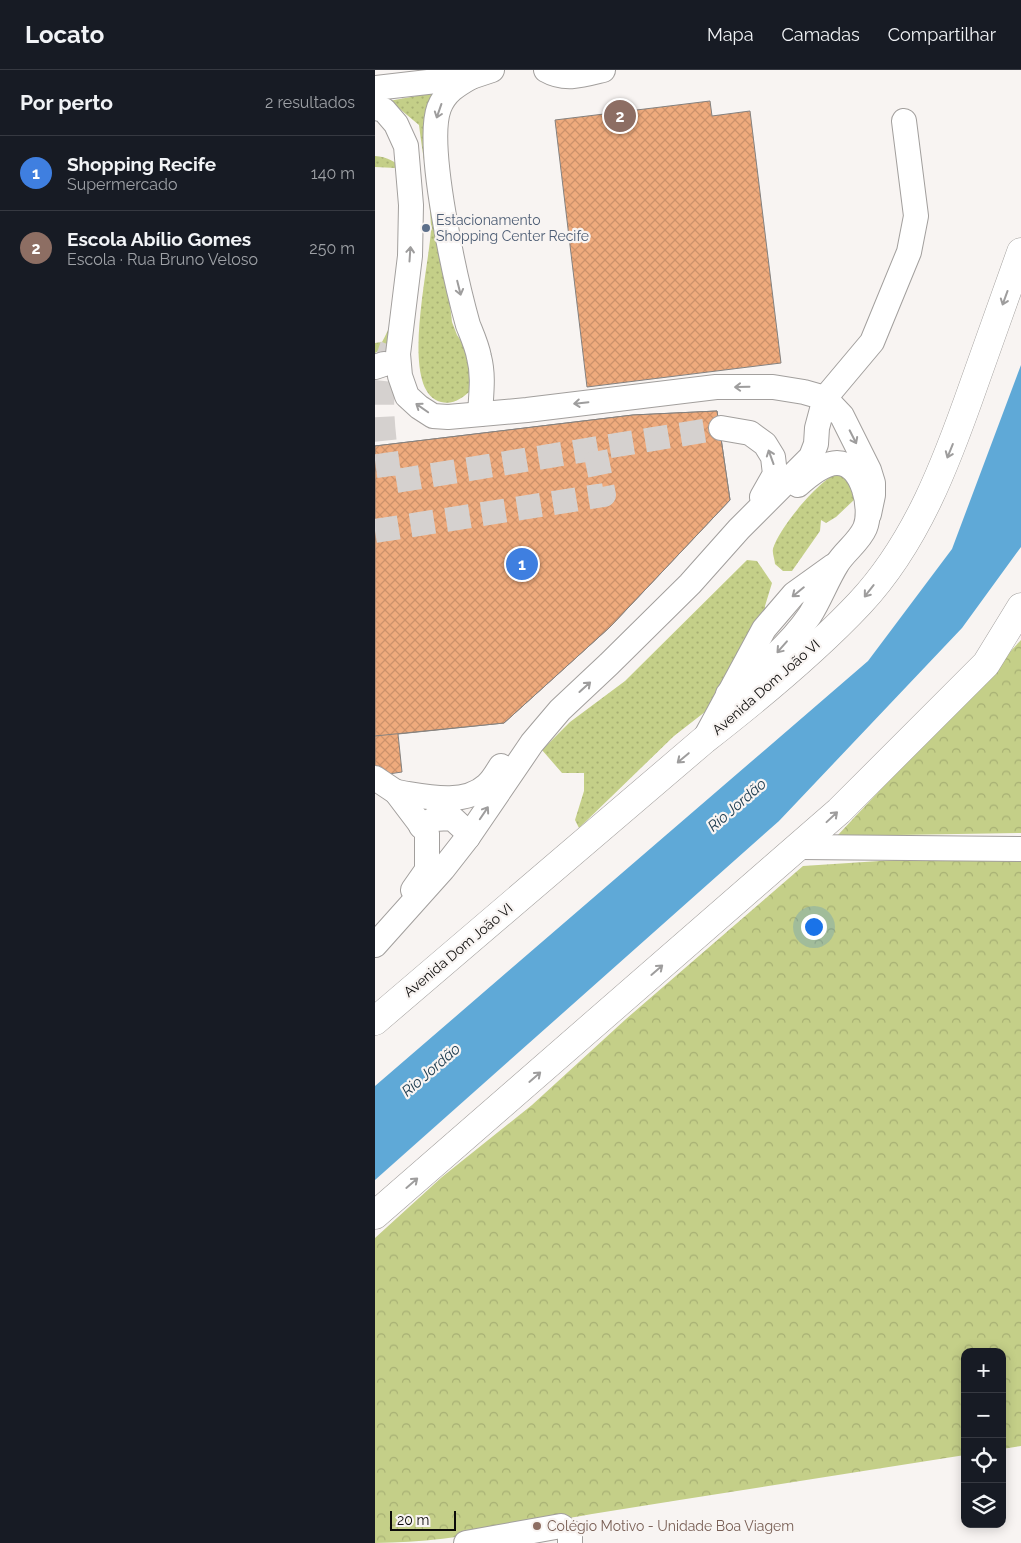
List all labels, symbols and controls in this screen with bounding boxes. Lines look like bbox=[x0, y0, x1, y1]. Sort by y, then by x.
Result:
text: Locato bbox=[25, 20, 104, 49]
text: Mapa bbox=[707, 24, 753, 45]
text: Camadas bbox=[781, 24, 860, 45]
text: Compartilhar bbox=[888, 24, 996, 45]
text: Por perto bbox=[20, 90, 113, 115]
text: 2 resultados bbox=[265, 93, 355, 112]
pin: 2 bbox=[604, 97, 636, 135]
one-way arrow bbox=[433, 103, 443, 119]
text: Shopping Recife bbox=[67, 153, 216, 175]
text: 1 bbox=[32, 164, 40, 183]
text: 140 m bbox=[311, 164, 355, 183]
text: Supermercado bbox=[67, 175, 178, 194]
place label: Estacionamento Shopping Center Recife bbox=[436, 212, 589, 244]
marker: Estacionamento Shopping Center Recife bbox=[420, 222, 432, 234]
text: Escola Abílio Gomes bbox=[67, 228, 251, 250]
text: 2 bbox=[31, 239, 41, 258]
text: 250 m bbox=[309, 239, 355, 258]
one-way arrow bbox=[405, 247, 415, 263]
text: Escola · Rua Bruno Veloso bbox=[67, 250, 258, 269]
one-way arrow bbox=[455, 280, 464, 296]
one-way arrow bbox=[1000, 290, 1009, 305]
one-way arrow bbox=[735, 382, 751, 392]
one-way arrow bbox=[573, 398, 589, 408]
one-way arrow bbox=[415, 403, 429, 413]
one-way arrow bbox=[849, 429, 858, 444]
one-way arrow bbox=[945, 443, 954, 458]
one-way arrow bbox=[766, 450, 775, 465]
pin: 1 bbox=[506, 545, 538, 583]
one-way arrow bbox=[864, 584, 875, 597]
one-way arrow bbox=[792, 587, 805, 598]
street label: Avenida Dom João VI bbox=[709, 636, 823, 738]
one-way arrow bbox=[777, 640, 788, 653]
one-way arrow bbox=[579, 681, 592, 692]
one-way arrow bbox=[677, 752, 690, 763]
water label: Rio Jordão bbox=[704, 775, 770, 835]
one-way arrow bbox=[479, 806, 489, 820]
one-way arrow bbox=[826, 811, 839, 823]
street label: Avenida Dom João VI bbox=[400, 900, 516, 1000]
your location bbox=[801, 914, 827, 940]
one-way arrow bbox=[651, 965, 664, 976]
water label: Rio Jordão bbox=[398, 1040, 464, 1100]
one-way arrow bbox=[528, 1071, 541, 1083]
one-way arrow bbox=[405, 1178, 418, 1189]
map controls bbox=[961, 1348, 1006, 1528]
button: + bbox=[961, 1348, 1006, 1393]
button: − bbox=[961, 1393, 1006, 1438]
button: locate bbox=[961, 1438, 1006, 1483]
button: layers bbox=[961, 1483, 1006, 1528]
scale bar bbox=[390, 1508, 456, 1531]
text: 20 m bbox=[397, 1512, 429, 1528]
place label: Colégio Motivo - Unidade Boa Viagem bbox=[547, 1518, 794, 1534]
marker: Colégio Motivo - Unidade Boa Viagem bbox=[531, 1520, 543, 1532]

